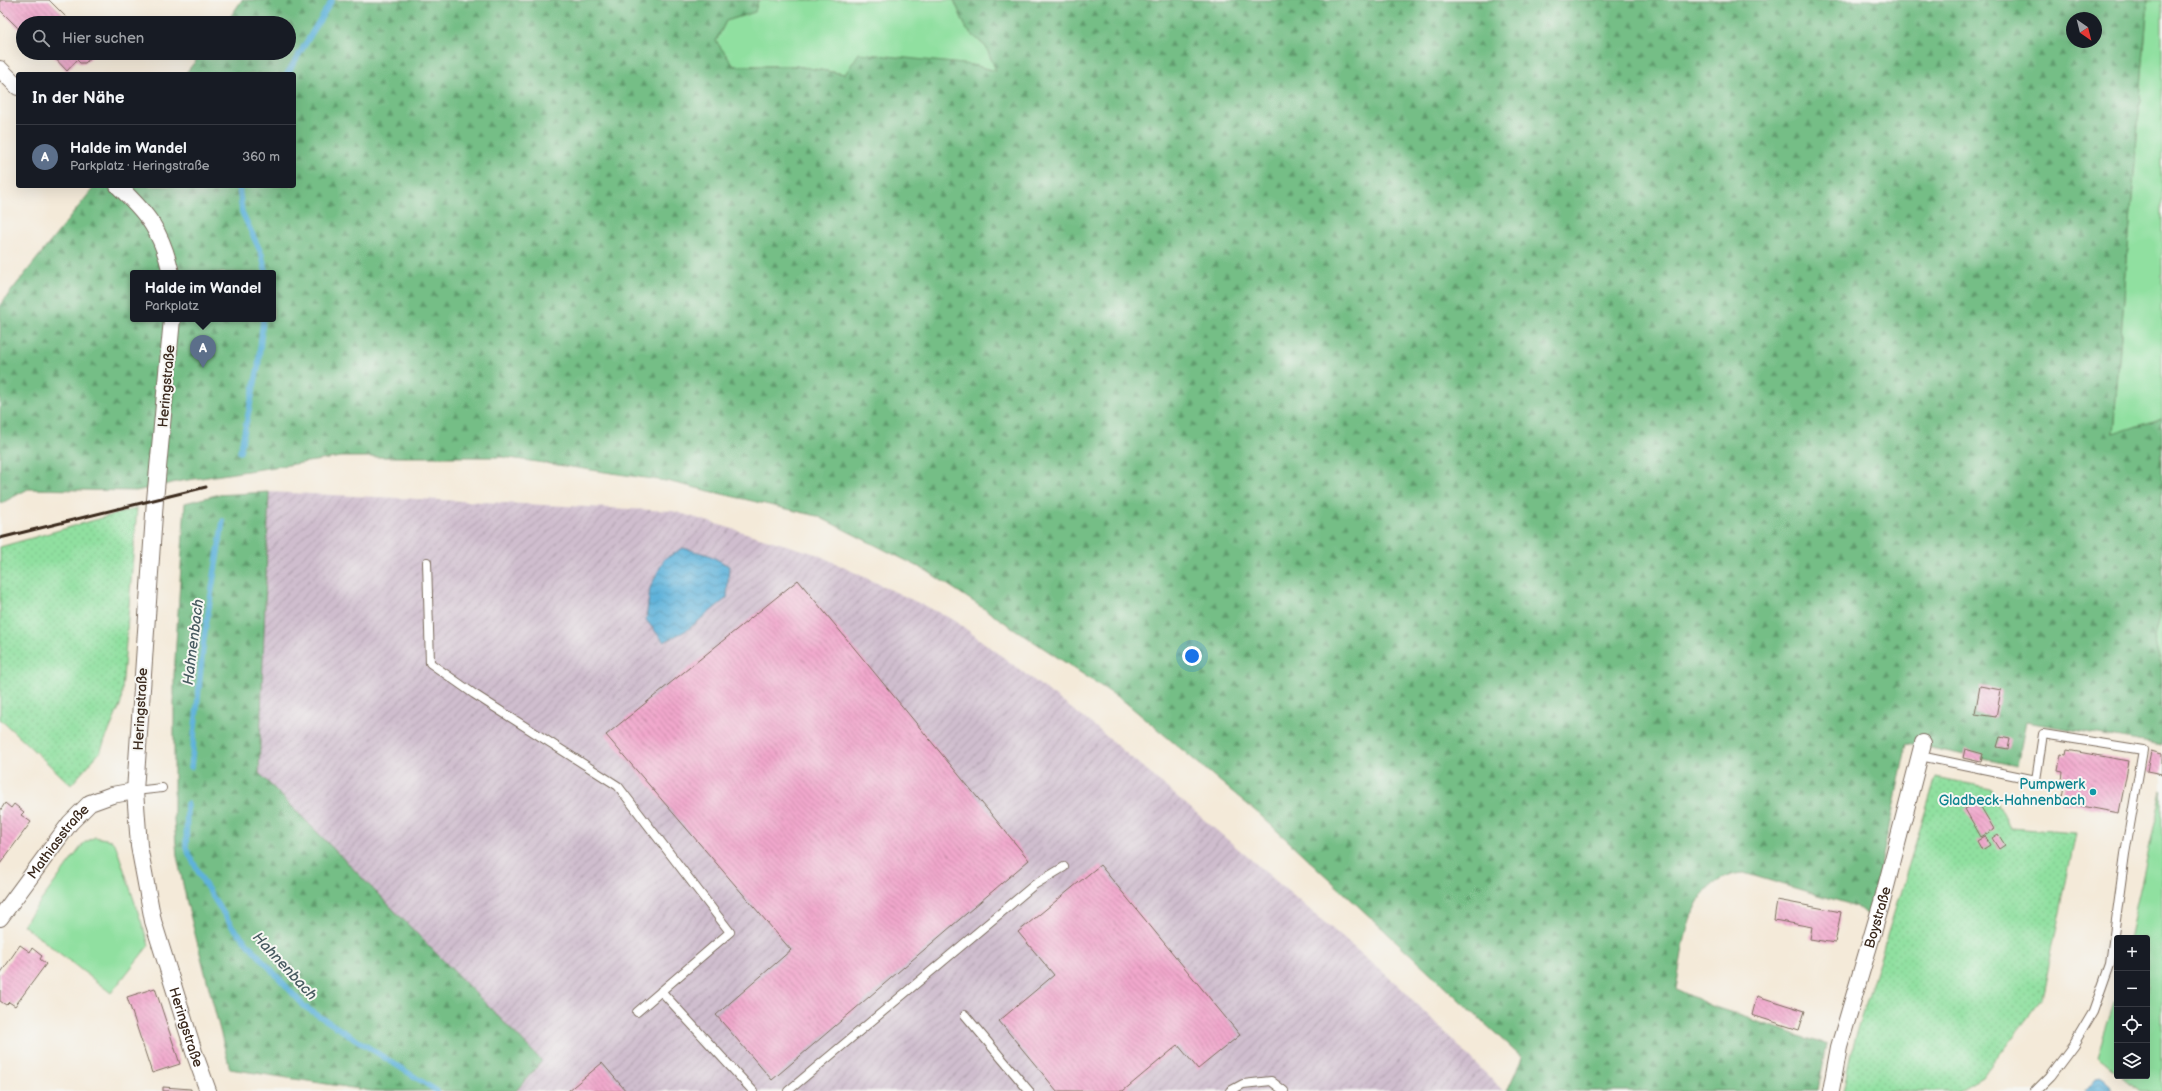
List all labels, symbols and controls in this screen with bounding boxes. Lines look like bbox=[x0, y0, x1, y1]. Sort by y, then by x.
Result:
north arrow bbox=[2066, 12, 2102, 48]
search box bbox=[16, 16, 296, 60]
icon: search bbox=[30, 27, 52, 49]
text: Hier suchen bbox=[62, 29, 144, 48]
text: In der Nähe bbox=[32, 88, 125, 108]
text: Halde im Wandel bbox=[70, 139, 187, 158]
text: A bbox=[41, 149, 49, 165]
text: 360 m bbox=[242, 149, 280, 165]
text: Parkplatz · Heringstraße bbox=[70, 158, 209, 174]
popup bbox=[130, 270, 276, 322]
text: Halde im Wandel bbox=[145, 279, 261, 298]
text: Parkplatz bbox=[145, 298, 199, 314]
pin: A bbox=[190, 335, 216, 368]
street label: Heringstraße bbox=[154, 344, 179, 428]
water label: Hahnenbach bbox=[179, 598, 208, 686]
your location bbox=[1182, 646, 1202, 666]
street label: Heringstraße bbox=[130, 667, 151, 751]
place label: Pumpwerk Gladbeck-Hahnenbach bbox=[1939, 776, 2085, 809]
marker: Pumpwerk Gladbeck-Hahnenbach bbox=[2088, 787, 2098, 797]
street label: Mathiasstraße bbox=[24, 801, 93, 882]
street label: Boystraße bbox=[1861, 885, 1895, 950]
water label: Hahnenbach bbox=[248, 928, 321, 1004]
map controls bbox=[2114, 935, 2150, 1079]
button: + bbox=[2114, 935, 2150, 971]
button: − bbox=[2114, 971, 2150, 1007]
street label: Heringstraße bbox=[165, 985, 207, 1069]
button: locate bbox=[2114, 1007, 2150, 1043]
button: layers bbox=[2114, 1043, 2150, 1079]

